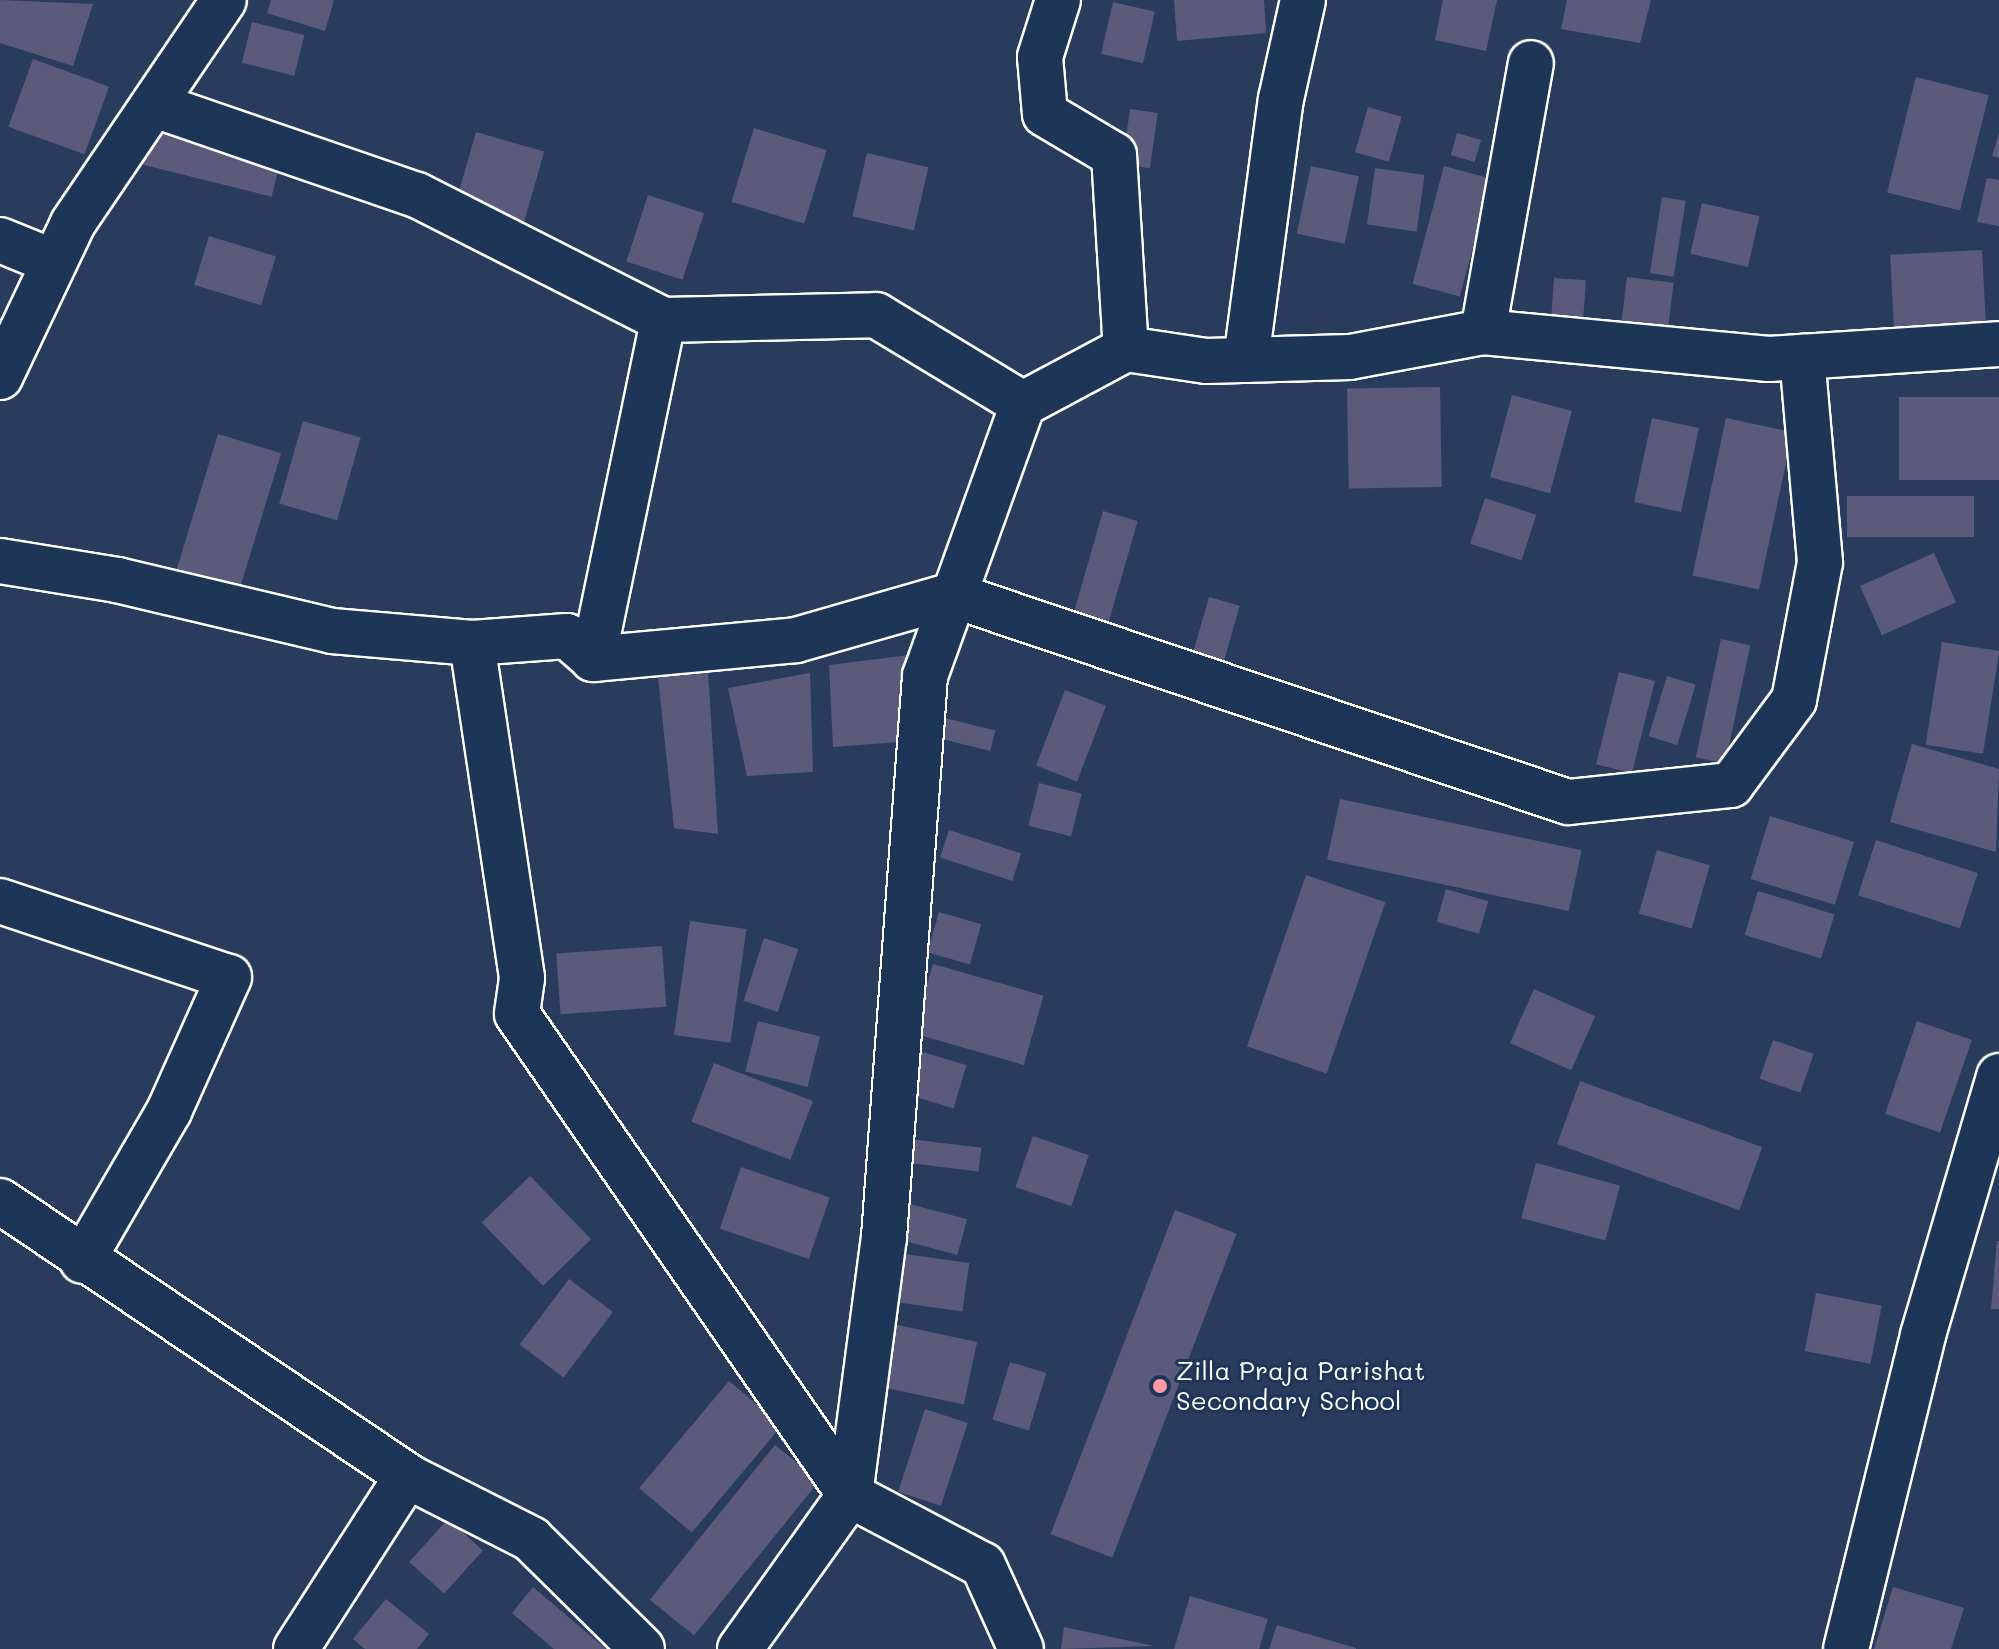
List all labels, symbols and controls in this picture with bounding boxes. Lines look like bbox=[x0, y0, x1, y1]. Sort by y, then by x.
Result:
place label: Zilla Praja Parishat Secondary School bbox=[1176, 1355, 1425, 1416]
marker: Zilla Praja Parishat Secondary School bbox=[1151, 1377, 1169, 1395]

